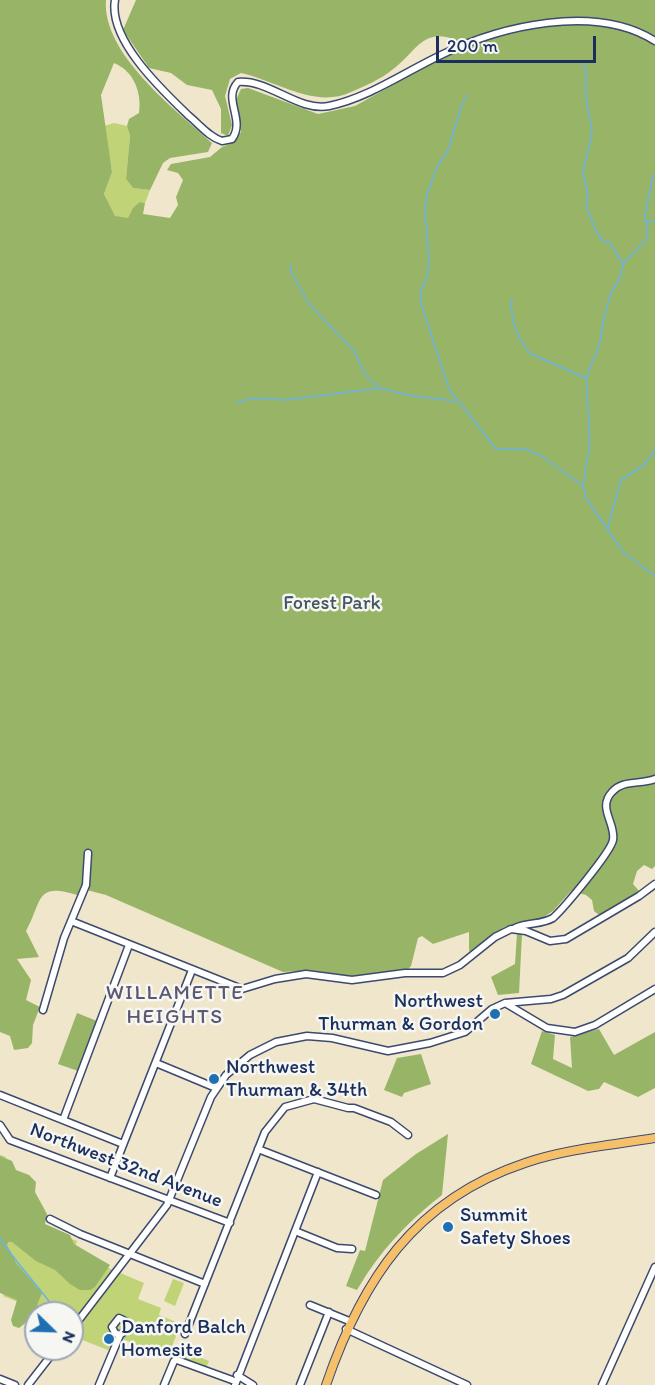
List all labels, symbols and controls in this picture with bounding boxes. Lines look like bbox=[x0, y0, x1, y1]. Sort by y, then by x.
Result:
scale bar bbox=[439, 24, 600, 62]
text: 200 m bbox=[447, 35, 498, 57]
park label: Forest Park bbox=[283, 592, 381, 616]
district label: WILLAMETTE HEIGHTS bbox=[106, 981, 244, 1031]
place label: Northwest Thurman & Gordon bbox=[318, 990, 483, 1037]
marker: Northwest Thurman & Gordon bbox=[488, 1007, 502, 1021]
place label: Northwest Thurman & 34th bbox=[226, 1056, 367, 1103]
marker: Northwest Thurman & 34th bbox=[207, 1072, 221, 1086]
street label: Northwest 32nd Avenue bbox=[26, 1118, 226, 1214]
place label: Summit Safety Shoes bbox=[460, 1204, 571, 1251]
marker: Summit Safety Shoes bbox=[441, 1220, 455, 1234]
north arrow bbox=[24, 1301, 84, 1361]
place label: Danford Balch Homesite bbox=[121, 1316, 246, 1363]
text: N bbox=[58, 1329, 80, 1346]
marker: Danford Balch Homesite bbox=[102, 1332, 116, 1346]

